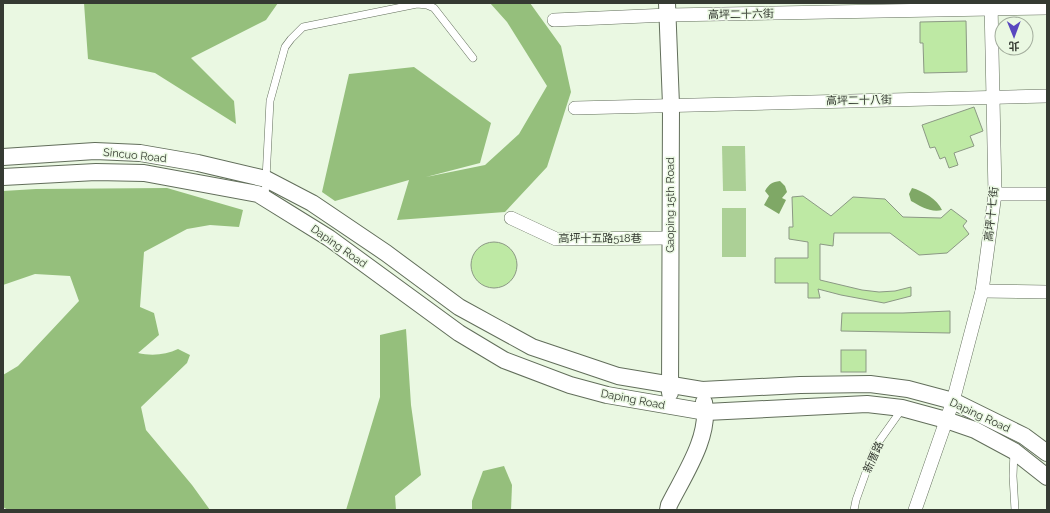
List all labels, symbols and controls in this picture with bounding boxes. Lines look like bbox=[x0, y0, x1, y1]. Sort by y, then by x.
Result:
street label: 高坪二十六街 bbox=[708, 7, 774, 22]
north arrow bbox=[994, 16, 1034, 56]
text: 北 bbox=[1009, 39, 1020, 52]
street label: 高坪二十八街 bbox=[826, 93, 892, 108]
street label: Sincuo Road bbox=[103, 146, 168, 165]
street label: Gaoping 15th Road bbox=[664, 157, 677, 253]
street label: 高坪十七街 bbox=[982, 186, 1001, 242]
street label: Daping Road bbox=[308, 222, 369, 271]
street label: 高坪十五路518巷 bbox=[558, 232, 642, 245]
street label: Daping Road bbox=[600, 387, 666, 412]
street label: Daping Road bbox=[947, 396, 1012, 435]
street label: 新厝路 bbox=[861, 439, 886, 475]

